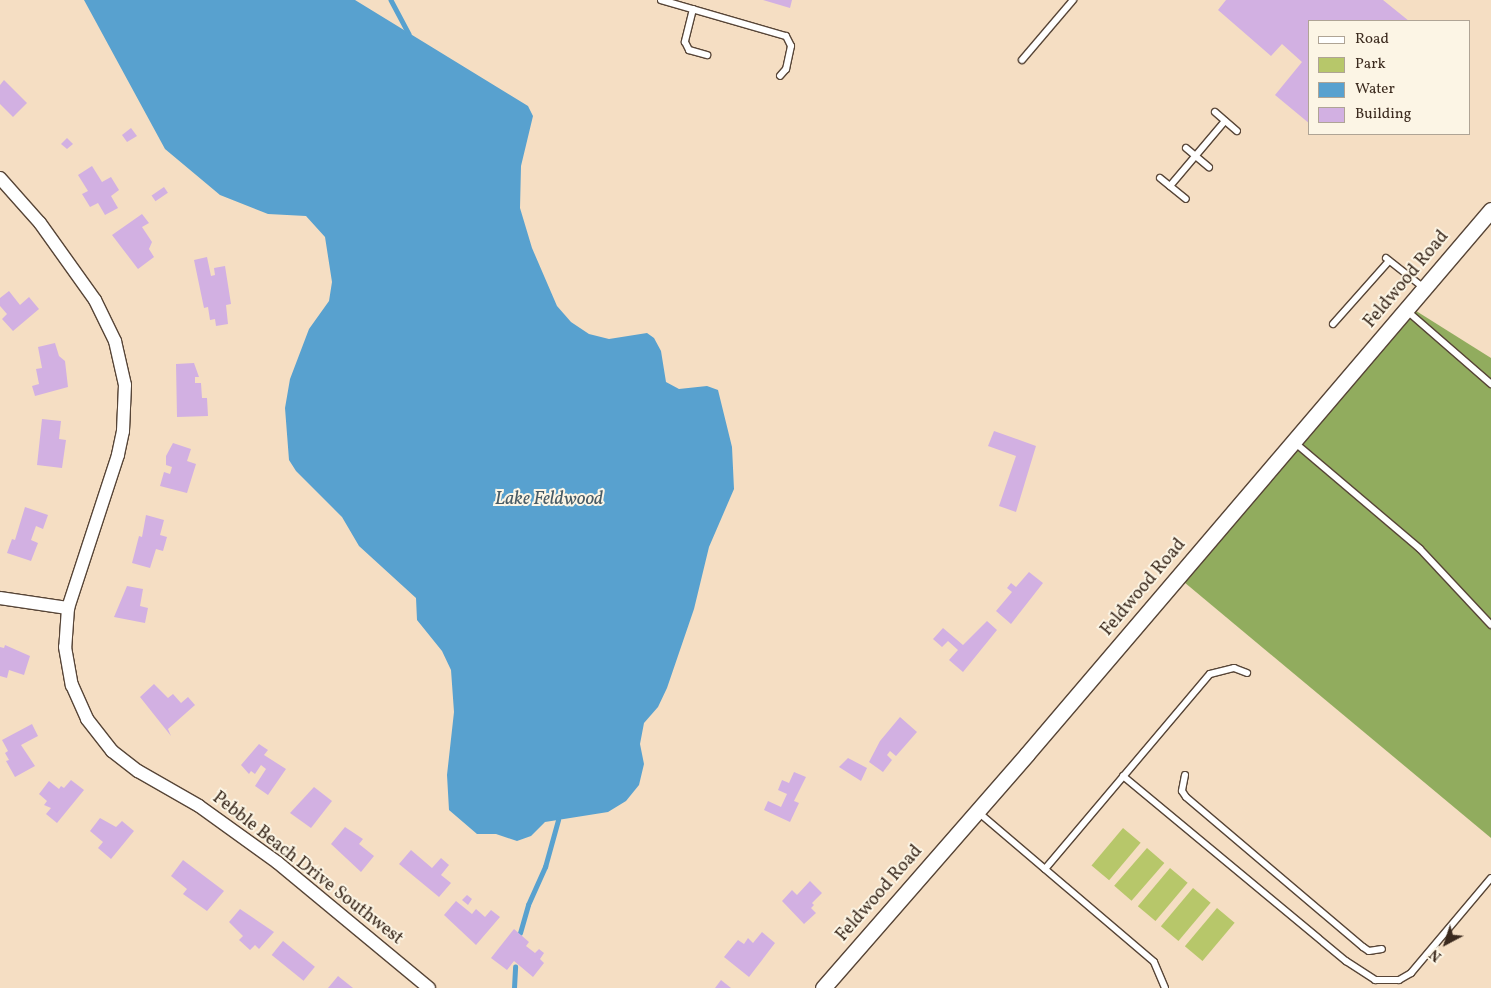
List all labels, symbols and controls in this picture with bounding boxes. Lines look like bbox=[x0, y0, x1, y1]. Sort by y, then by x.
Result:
legend bbox=[1308, 20, 1471, 135]
text: Road bbox=[1355, 29, 1389, 50]
text: Park bbox=[1355, 54, 1386, 75]
text: Water bbox=[1355, 79, 1395, 100]
text: Building bbox=[1355, 104, 1411, 125]
street label: Feldwood Road bbox=[1360, 227, 1454, 333]
water label: Lake Feldwood bbox=[495, 489, 603, 511]
street label: Feldwood Road bbox=[1097, 535, 1191, 641]
street label: Pebble Beach Drive Southwest bbox=[207, 788, 407, 950]
street label: Feldwood Road bbox=[832, 841, 928, 947]
north arrow bbox=[1421, 918, 1471, 968]
text: N bbox=[1426, 944, 1446, 965]

